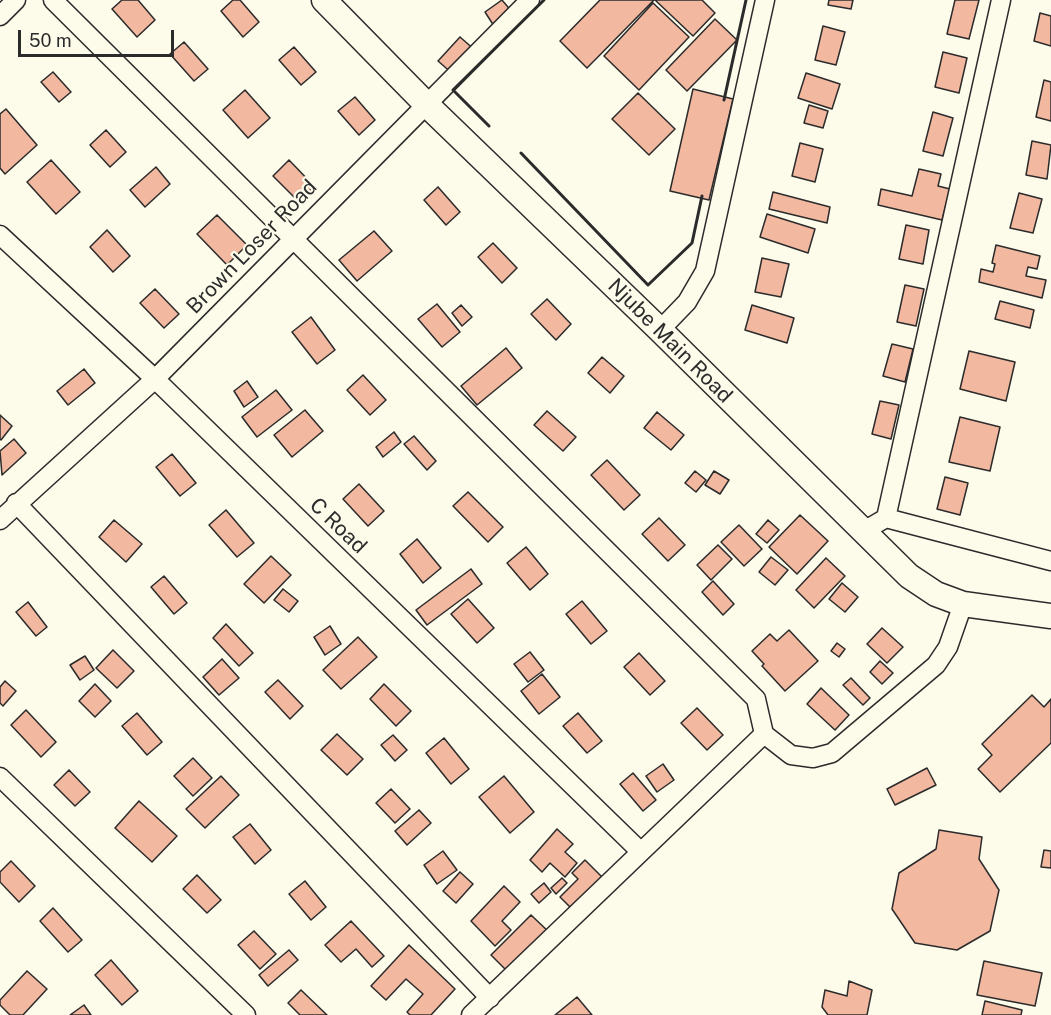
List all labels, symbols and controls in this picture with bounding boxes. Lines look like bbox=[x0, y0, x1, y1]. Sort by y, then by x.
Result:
scale bar bbox=[21, 18, 177, 56]
text: 50 m bbox=[29, 30, 72, 51]
street label: Brown Loser Road bbox=[182, 175, 322, 319]
street label: Njube Main Road bbox=[603, 274, 737, 408]
street label: C Road bbox=[304, 493, 372, 559]

